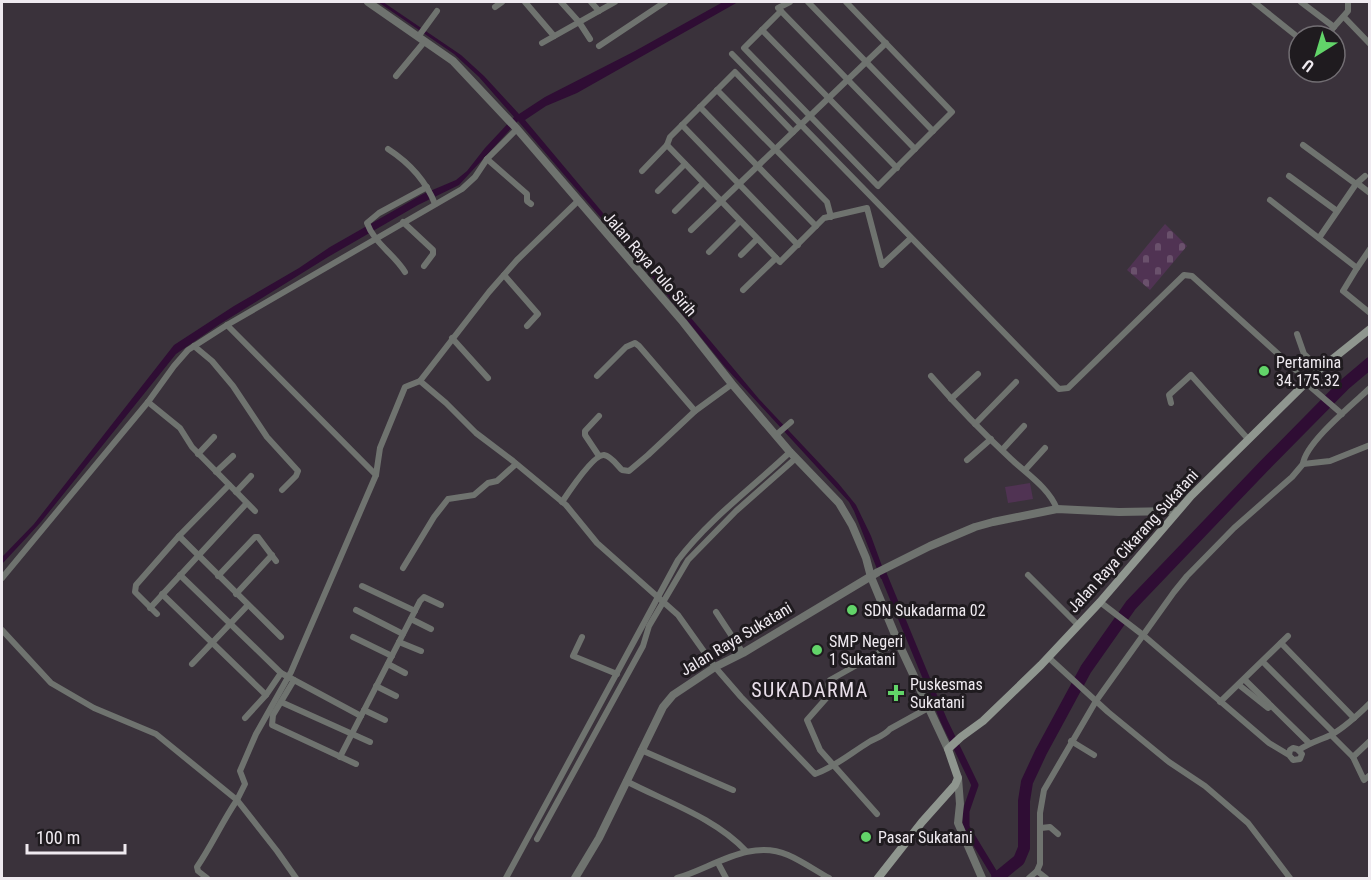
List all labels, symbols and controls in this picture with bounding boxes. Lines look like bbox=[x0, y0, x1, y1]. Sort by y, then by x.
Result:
north arrow bbox=[1287, 24, 1347, 84]
text: U bbox=[1299, 55, 1318, 76]
street label: Jalan Raya Pulo Sirih bbox=[599, 208, 701, 320]
place label: Pertamina 34.175.32 bbox=[1276, 353, 1341, 390]
marker: Pertamina 34.175.32 bbox=[1257, 364, 1271, 378]
street label: Jalan Raya Cikarang Sukatani bbox=[1064, 466, 1202, 616]
street label: Jalan Raya Sukatani bbox=[677, 598, 795, 680]
place label: SDN Sukadarma 02 bbox=[864, 601, 986, 620]
marker: SDN Sukadarma 02 bbox=[845, 603, 859, 617]
place label: SMP Negeri 1 Sukatani bbox=[829, 632, 903, 669]
marker: SMP Negeri 1 Sukatani bbox=[810, 643, 824, 657]
place label: Puskesmas Sukatani bbox=[910, 675, 983, 712]
district label: SUKADARMA bbox=[751, 678, 869, 702]
marker: Puskesmas Sukatani bbox=[887, 684, 905, 702]
scale bar bbox=[27, 817, 124, 855]
text: 100 m bbox=[36, 827, 80, 848]
place label: Pasar Sukatani bbox=[878, 828, 973, 847]
marker: Pasar Sukatani bbox=[859, 830, 873, 844]

